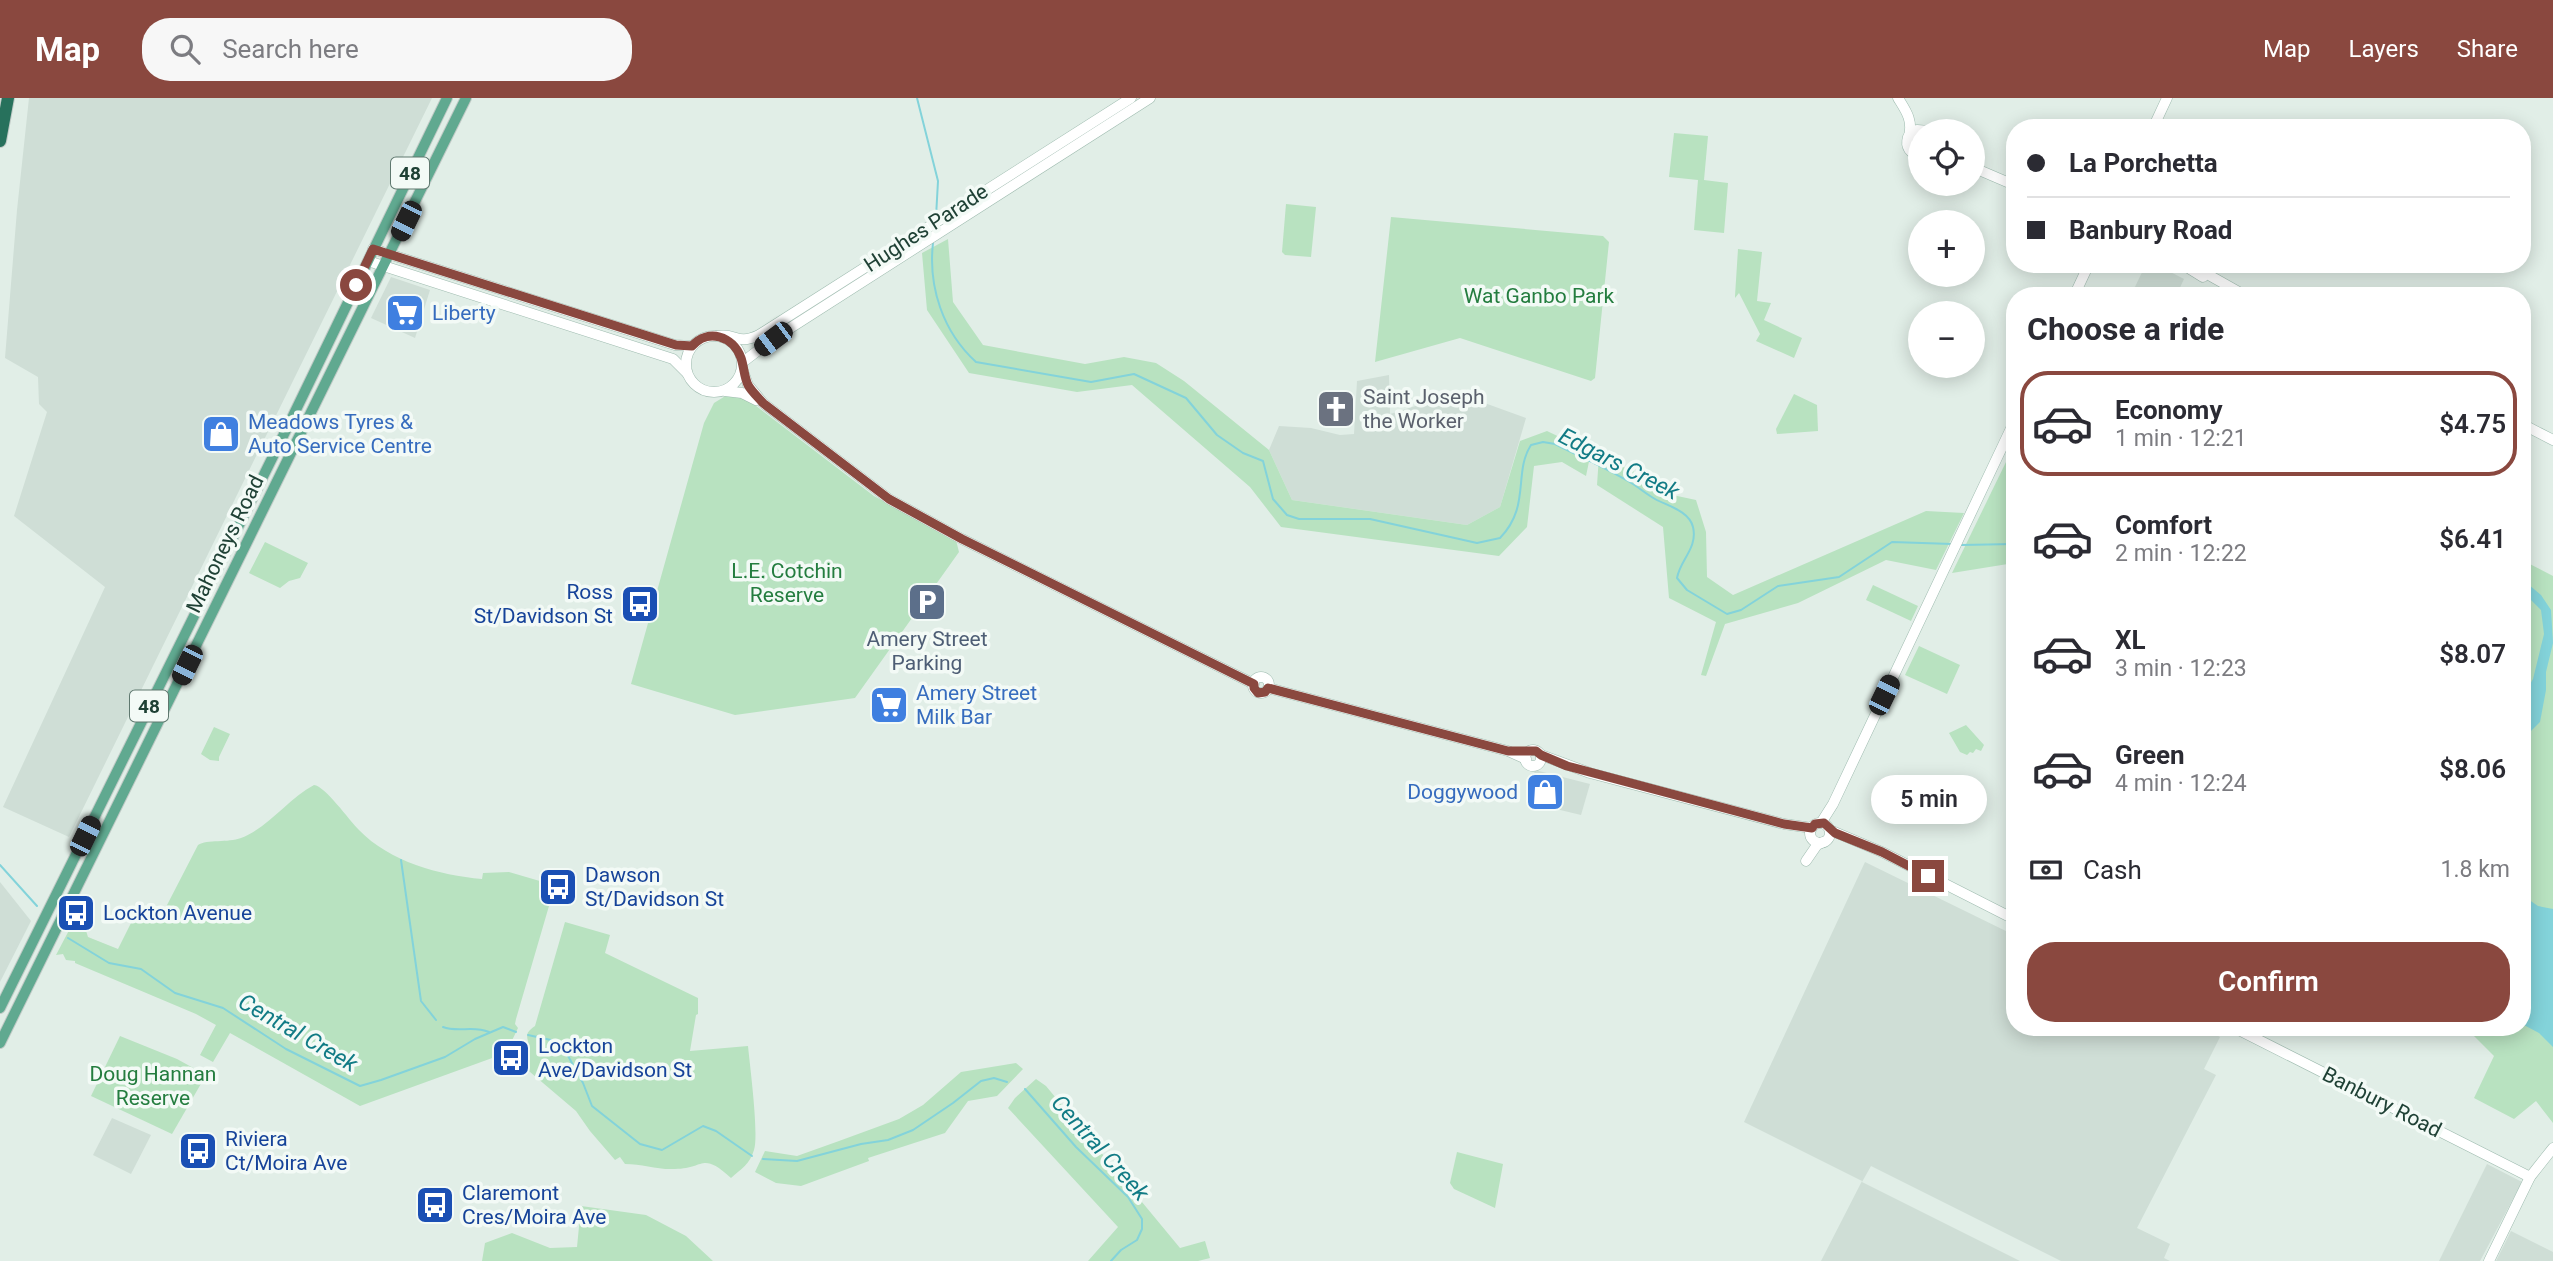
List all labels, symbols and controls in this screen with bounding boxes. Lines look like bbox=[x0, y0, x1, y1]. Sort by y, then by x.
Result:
search box bbox=[142, 18, 632, 81]
text: Map bbox=[35, 30, 100, 69]
icon: search bbox=[166, 30, 204, 68]
text: Search here bbox=[222, 34, 359, 64]
text: Map bbox=[2263, 35, 2311, 63]
text: Layers bbox=[2349, 35, 2419, 63]
text: Share bbox=[2457, 35, 2518, 63]
map controls bbox=[1908, 119, 1985, 378]
button: locate bbox=[1908, 119, 1985, 196]
text: La Porchetta bbox=[2069, 148, 2218, 178]
road number: 48 bbox=[391, 158, 429, 188]
street label: Hughes Parade bbox=[860, 179, 992, 277]
car bbox=[388, 198, 425, 244]
button: + bbox=[1908, 210, 1985, 287]
text: Banbury Road bbox=[2069, 215, 2232, 245]
route start bbox=[340, 269, 372, 301]
park label: Wat Ganbo Park bbox=[1464, 284, 1615, 308]
supermarket icon: Liberty bbox=[384, 292, 426, 334]
place label: Liberty bbox=[432, 301, 496, 325]
button: − bbox=[1908, 301, 1985, 378]
text: Choose a ride bbox=[2027, 310, 2224, 348]
car bbox=[750, 318, 797, 360]
place label: Saint Joseph the Worker bbox=[1363, 385, 1485, 433]
church icon: Saint Joseph the Worker bbox=[1315, 388, 1357, 430]
icon: car bbox=[2031, 392, 2094, 455]
text: Economy bbox=[2115, 395, 2222, 425]
text: $4.75 bbox=[2439, 409, 2506, 439]
place label: Meadows Tyres & Auto Service Centre bbox=[248, 410, 432, 458]
shop icon: Meadows Tyres & Auto Service Centre bbox=[200, 413, 242, 455]
water label: Edgars Creek bbox=[1554, 422, 1684, 506]
text: 1 min · 12:21 bbox=[2115, 425, 2247, 452]
street label: Mahoneys Road bbox=[181, 471, 269, 617]
icon: car bbox=[2031, 507, 2094, 570]
text: Comfort bbox=[2115, 510, 2212, 540]
text: $6.41 bbox=[2439, 524, 2506, 554]
text: 2 min · 12:22 bbox=[2115, 540, 2247, 567]
park label: L.E. Cotchin Reserve bbox=[731, 559, 843, 607]
place label: Ross St/Davidson St bbox=[474, 580, 613, 628]
parking icon: Amery Street Parking bbox=[906, 581, 948, 623]
bus stop icon: Ross St/Davidson St bbox=[619, 583, 661, 625]
icon: car bbox=[2031, 622, 2094, 685]
text: XL bbox=[2115, 625, 2146, 655]
place label: Amery Street Parking bbox=[866, 627, 988, 675]
text: $8.07 bbox=[2439, 639, 2506, 669]
car bbox=[169, 642, 206, 688]
text: 3 min · 12:23 bbox=[2115, 655, 2247, 682]
car bbox=[1866, 672, 1903, 718]
place label: Amery Street Milk Bar bbox=[916, 681, 1037, 729]
supermarket icon: Amery Street Milk Bar bbox=[868, 684, 910, 726]
road number: 48 bbox=[130, 691, 168, 722]
icon: car bbox=[2031, 737, 2094, 800]
text: Green bbox=[2115, 740, 2185, 770]
text: $8.06 bbox=[2439, 754, 2506, 784]
text: 4 min · 12:24 bbox=[2115, 770, 2247, 797]
shop icon: Doggywood bbox=[1524, 771, 1566, 813]
callout: 5 min bbox=[1870, 774, 1986, 824]
place label: Doggywood bbox=[1407, 780, 1518, 804]
text: 5 min bbox=[1900, 786, 1958, 813]
car bbox=[67, 813, 104, 859]
icon: cash bbox=[2027, 851, 2065, 889]
text: Cash bbox=[2083, 855, 2142, 885]
text: 1.8 km bbox=[2441, 856, 2510, 883]
route end bbox=[1912, 860, 1944, 892]
place label: Dawson St/Davidson St bbox=[585, 863, 724, 911]
bus stop icon: Dawson St/Davidson St bbox=[537, 866, 579, 908]
bus stop icon: Lockton Avenue bbox=[55, 892, 97, 934]
place label: Lockton Avenue bbox=[103, 901, 252, 925]
button: Confirm bbox=[2027, 942, 2510, 1022]
water label: Central Creek bbox=[234, 988, 363, 1078]
place label: Lockton Ave/Davidson St bbox=[538, 1034, 692, 1082]
bus stop icon: Lockton Ave/Davidson St bbox=[490, 1037, 532, 1079]
park label: Doug Hannan Reserve bbox=[90, 1062, 216, 1110]
street label: Banbury Road bbox=[2319, 1062, 2445, 1142]
water label: Central Creek bbox=[1045, 1090, 1155, 1207]
place label: Riviera Ct/Moira Ave bbox=[225, 1127, 347, 1175]
bus stop icon: Riviera Ct/Moira Ave bbox=[177, 1130, 219, 1172]
place label: Claremont Cres/Moira Ave bbox=[462, 1181, 606, 1229]
bus stop icon: Claremont Cres/Moira Ave bbox=[414, 1184, 456, 1226]

